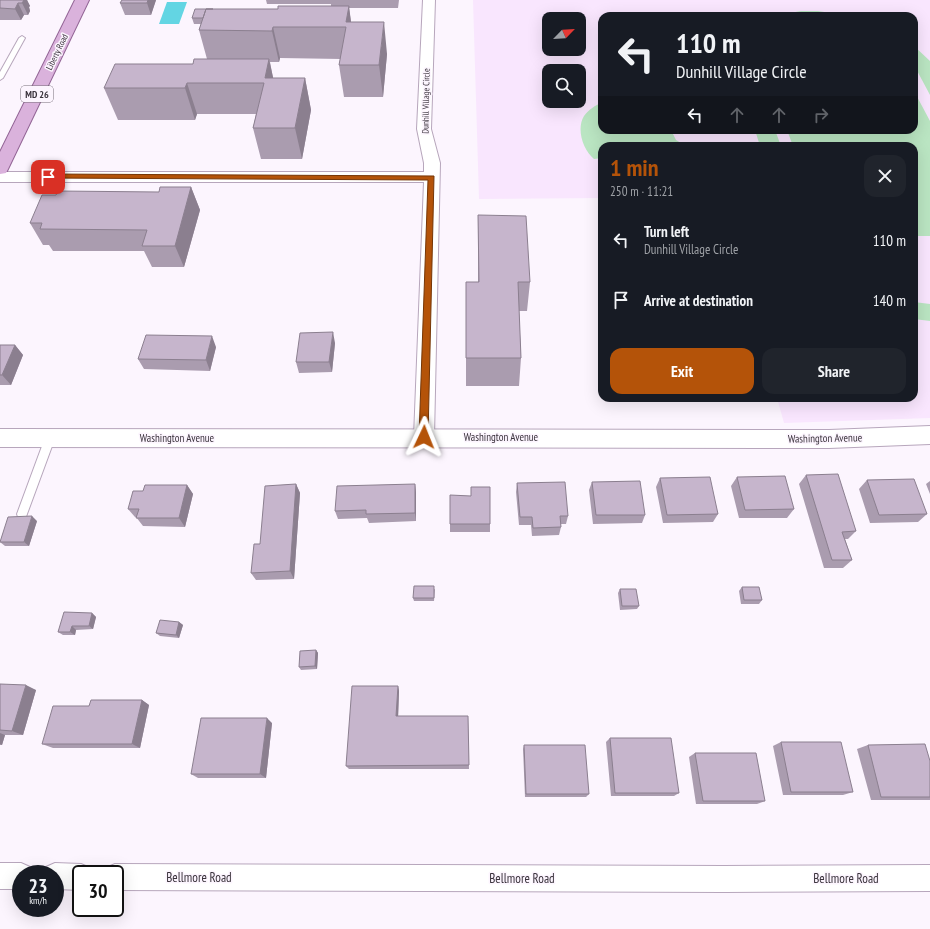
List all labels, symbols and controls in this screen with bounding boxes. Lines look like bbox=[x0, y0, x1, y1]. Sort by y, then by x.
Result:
north arrow bbox=[542, 12, 586, 56]
map controls bbox=[542, 12, 586, 108]
text: 110 m bbox=[676, 24, 740, 61]
icon: left bbox=[610, 28, 662, 80]
street label: Liberty Road bbox=[43, 32, 70, 72]
text: Dunhill Village Circle bbox=[676, 60, 807, 83]
button: search bbox=[542, 64, 586, 108]
street label: Dunhill Village Circle bbox=[419, 68, 432, 134]
road number: MD 26 bbox=[21, 86, 53, 102]
icon: left bbox=[684, 104, 706, 126]
icon: ahead bbox=[726, 104, 748, 126]
icon: ahead bbox=[768, 104, 790, 126]
icon: right bbox=[810, 104, 832, 126]
text: 1 min bbox=[610, 152, 658, 183]
button: close bbox=[864, 155, 906, 197]
pin bbox=[31, 160, 65, 194]
icon: arrive bbox=[37, 166, 59, 188]
text: 250 m · 11:21 bbox=[610, 183, 673, 200]
text: Turn left bbox=[644, 222, 689, 241]
icon: left bbox=[610, 229, 632, 251]
text: 110 m bbox=[873, 231, 906, 250]
text: Dunhill Village Circle bbox=[644, 241, 738, 258]
icon: arrive bbox=[610, 289, 632, 311]
text: Arrive at destination bbox=[644, 291, 753, 310]
text: 140 m bbox=[873, 291, 906, 310]
button: Exit bbox=[610, 348, 754, 394]
button: Share bbox=[762, 348, 906, 394]
position arrow bbox=[403, 416, 445, 458]
street label: Washington Avenue bbox=[464, 430, 539, 444]
street label: Washington Avenue bbox=[788, 430, 863, 446]
street label: Washington Avenue bbox=[140, 431, 215, 445]
speed limit sign: 30 bbox=[72, 865, 124, 917]
street label: Bellmore Road bbox=[166, 869, 232, 886]
street label: Bellmore Road bbox=[489, 870, 555, 887]
street label: Bellmore Road bbox=[813, 870, 879, 887]
text: 23 bbox=[28, 873, 48, 899]
text: km/h bbox=[29, 894, 47, 907]

